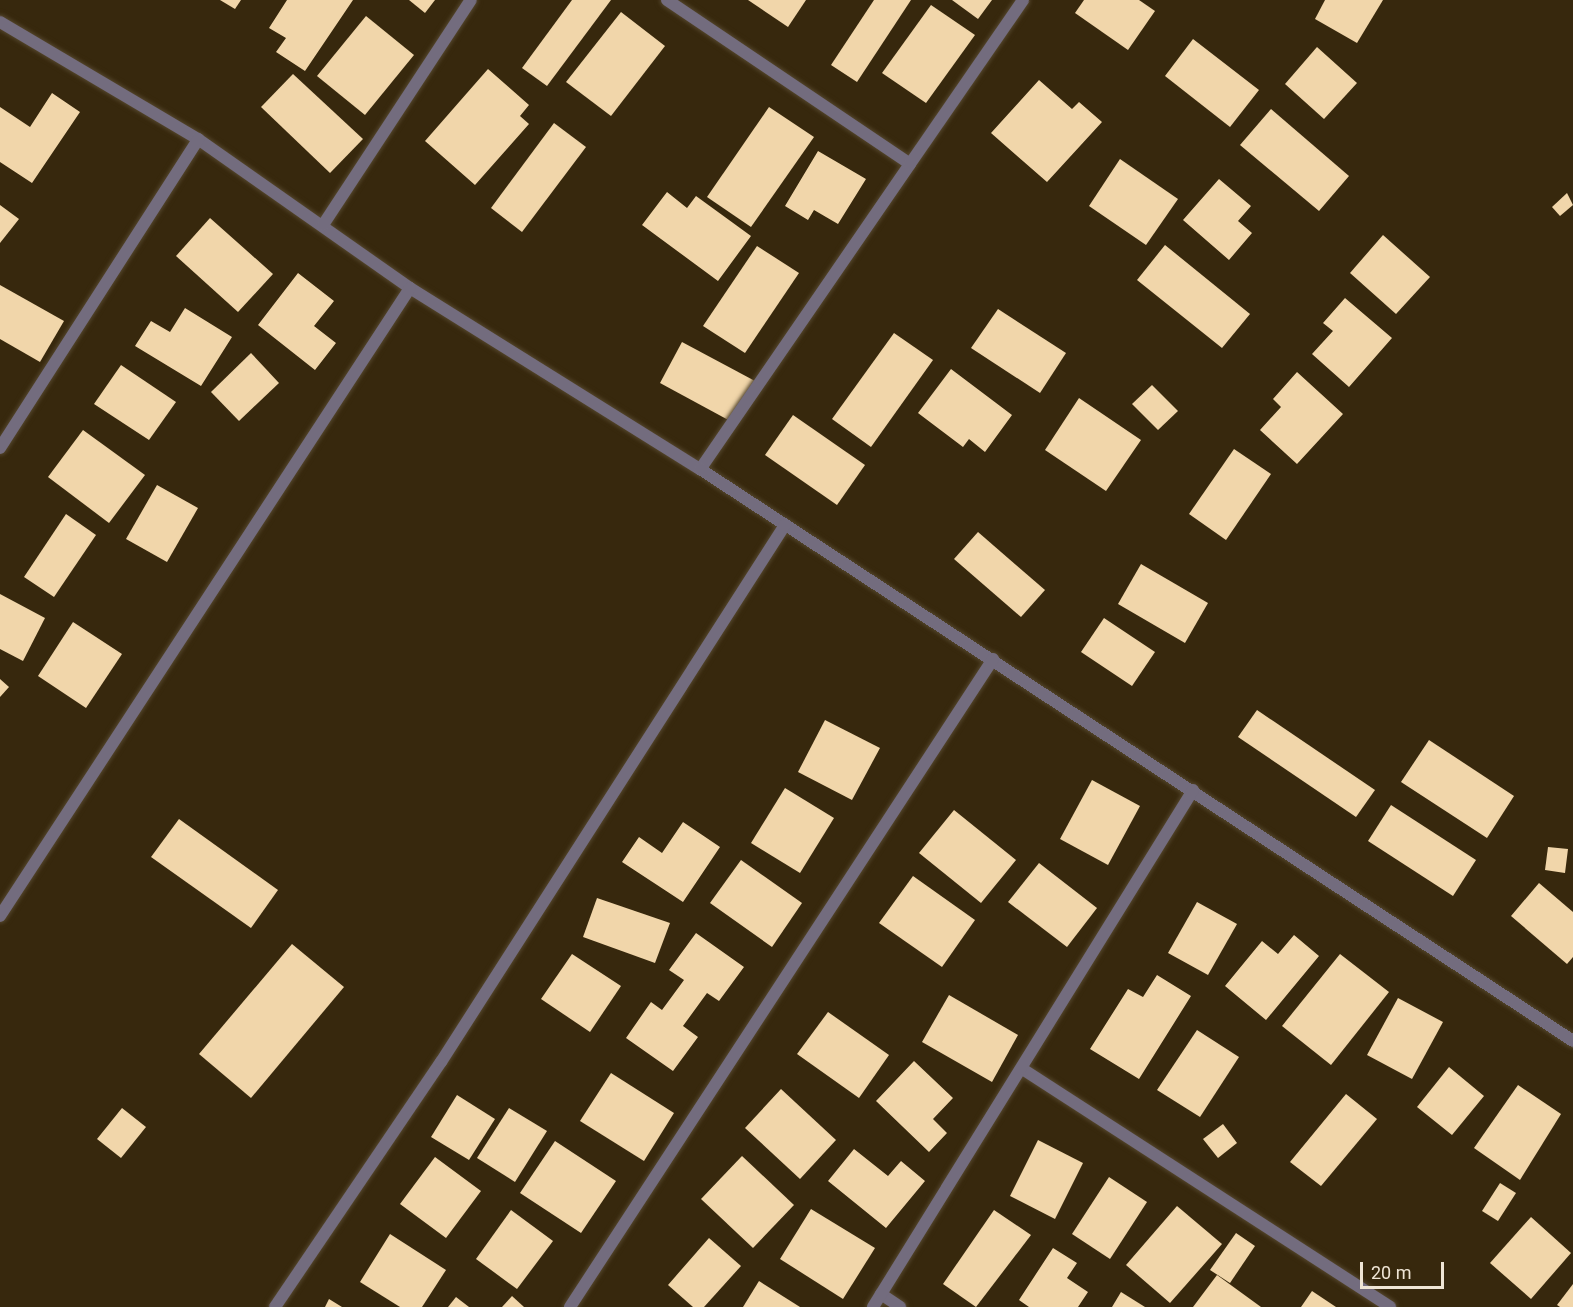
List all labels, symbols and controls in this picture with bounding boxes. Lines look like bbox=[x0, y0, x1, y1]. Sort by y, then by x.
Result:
scale bar bbox=[1363, 1250, 1447, 1288]
text: 20 m bbox=[1371, 1262, 1411, 1283]

